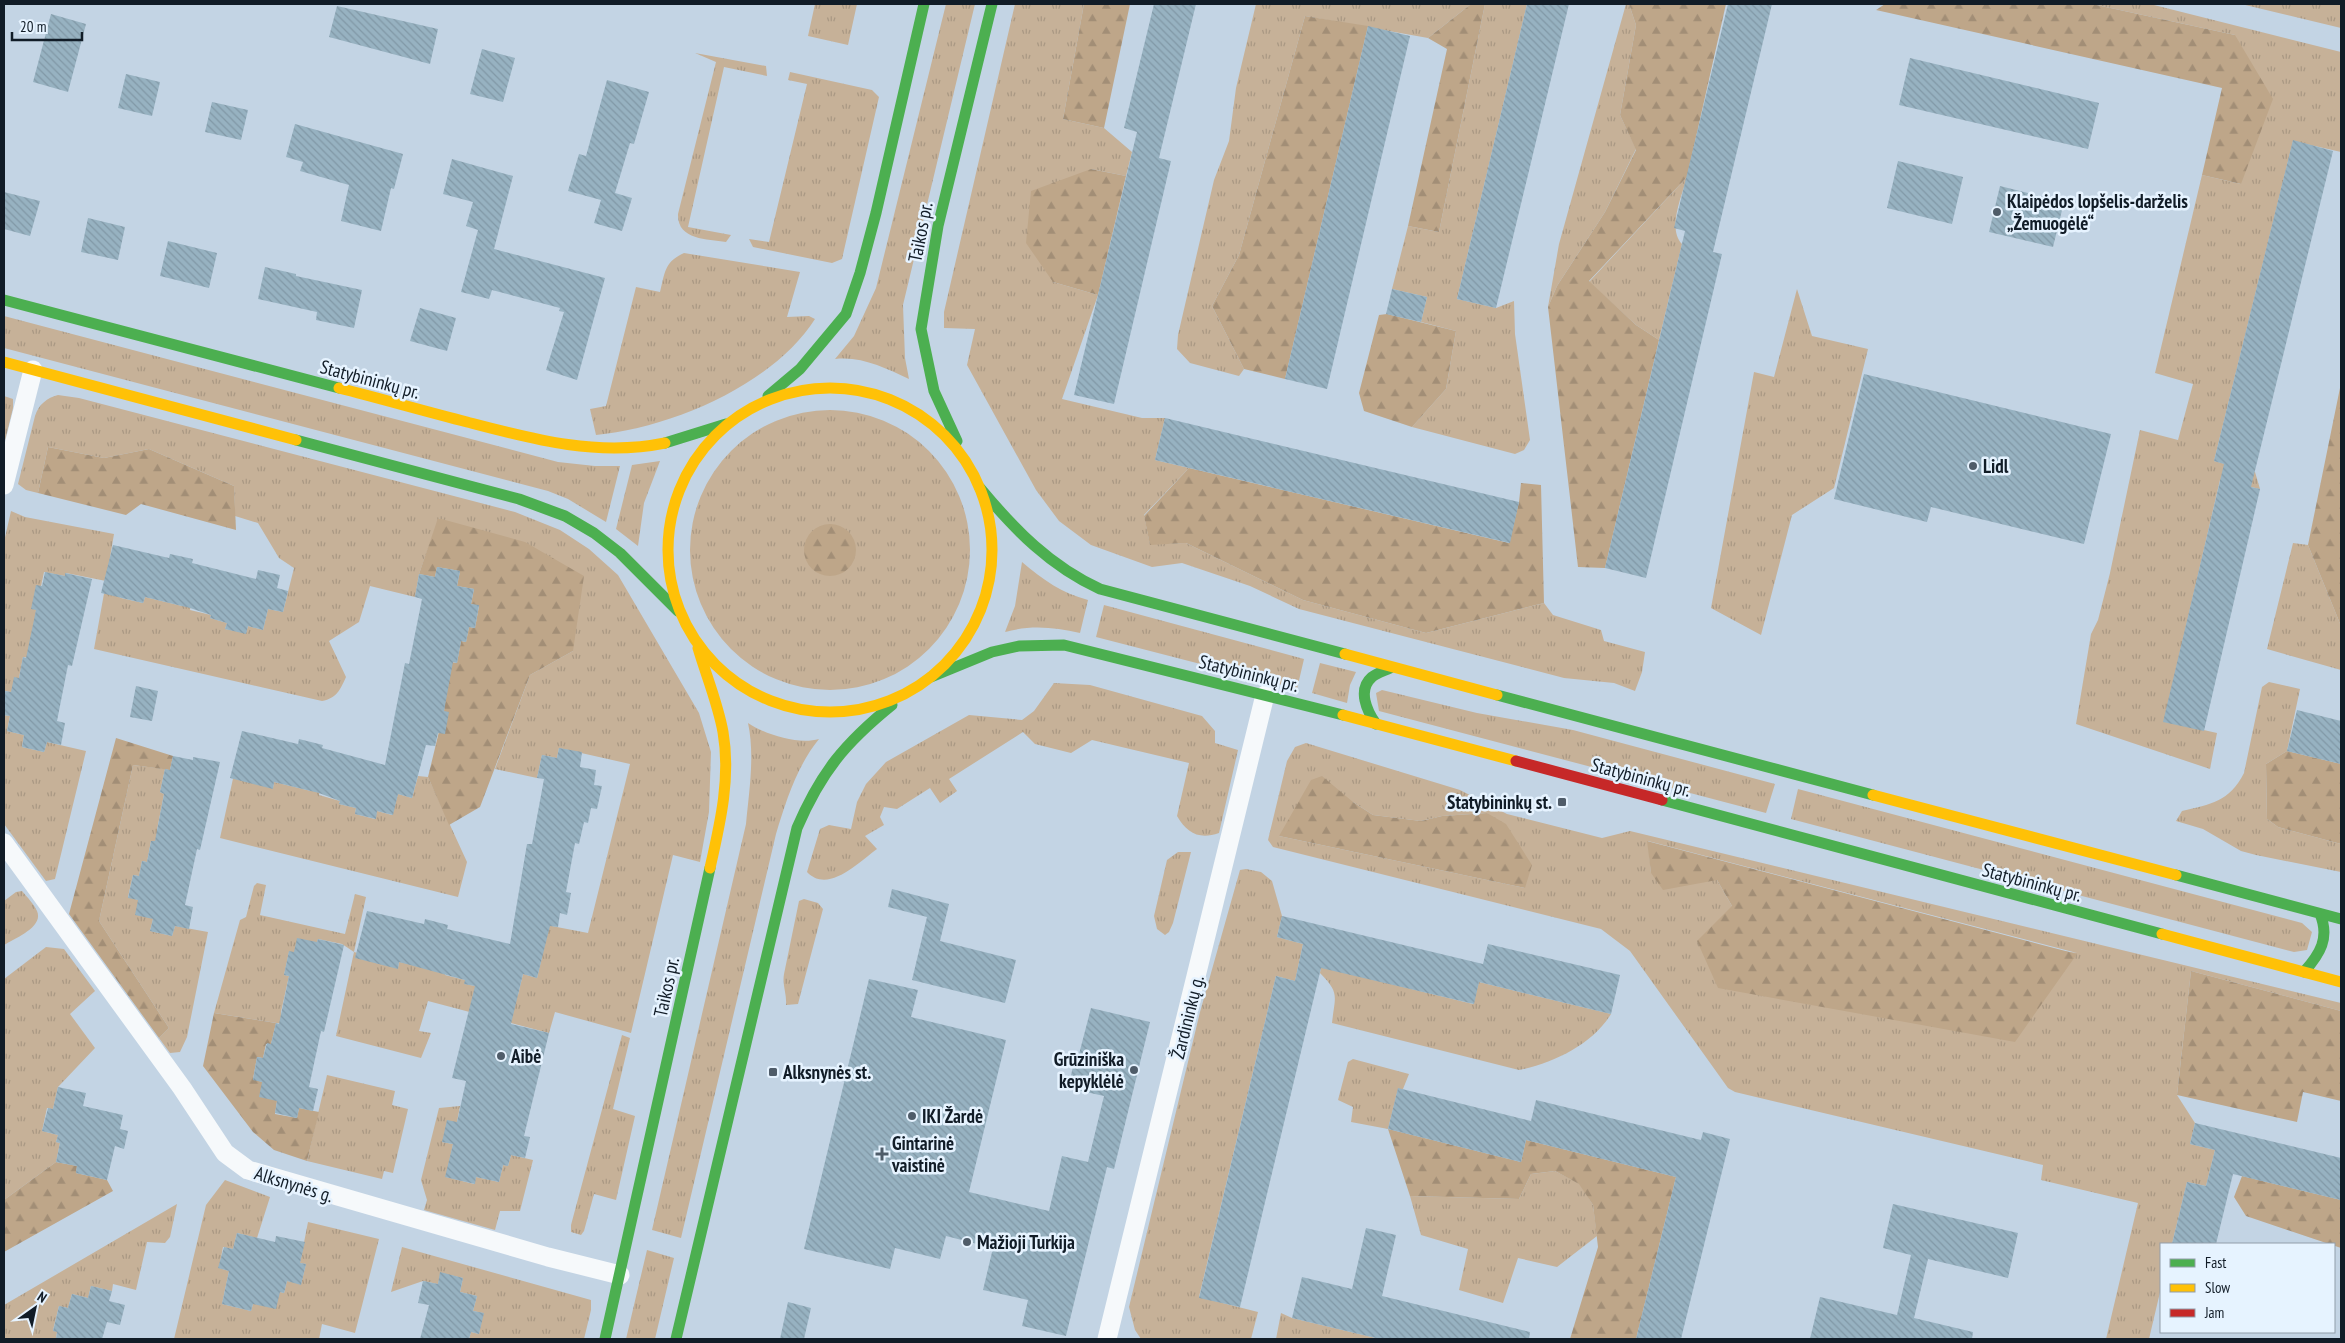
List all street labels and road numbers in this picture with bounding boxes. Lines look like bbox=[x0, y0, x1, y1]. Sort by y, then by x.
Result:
street label: Taikos pr. bbox=[902, 200, 938, 264]
street label: Statybininkų pr. bbox=[318, 354, 422, 404]
street label: Statybininkų pr. bbox=[1197, 649, 1301, 697]
street label: Statybininkų pr. bbox=[1589, 752, 1693, 802]
street label: Statybininkų pr. bbox=[1980, 857, 2084, 907]
street label: Taikos pr. bbox=[648, 955, 684, 1019]
street label: Žardininkų g. bbox=[1165, 973, 1209, 1061]
street label: Alksnynės g. bbox=[252, 1161, 336, 1207]

